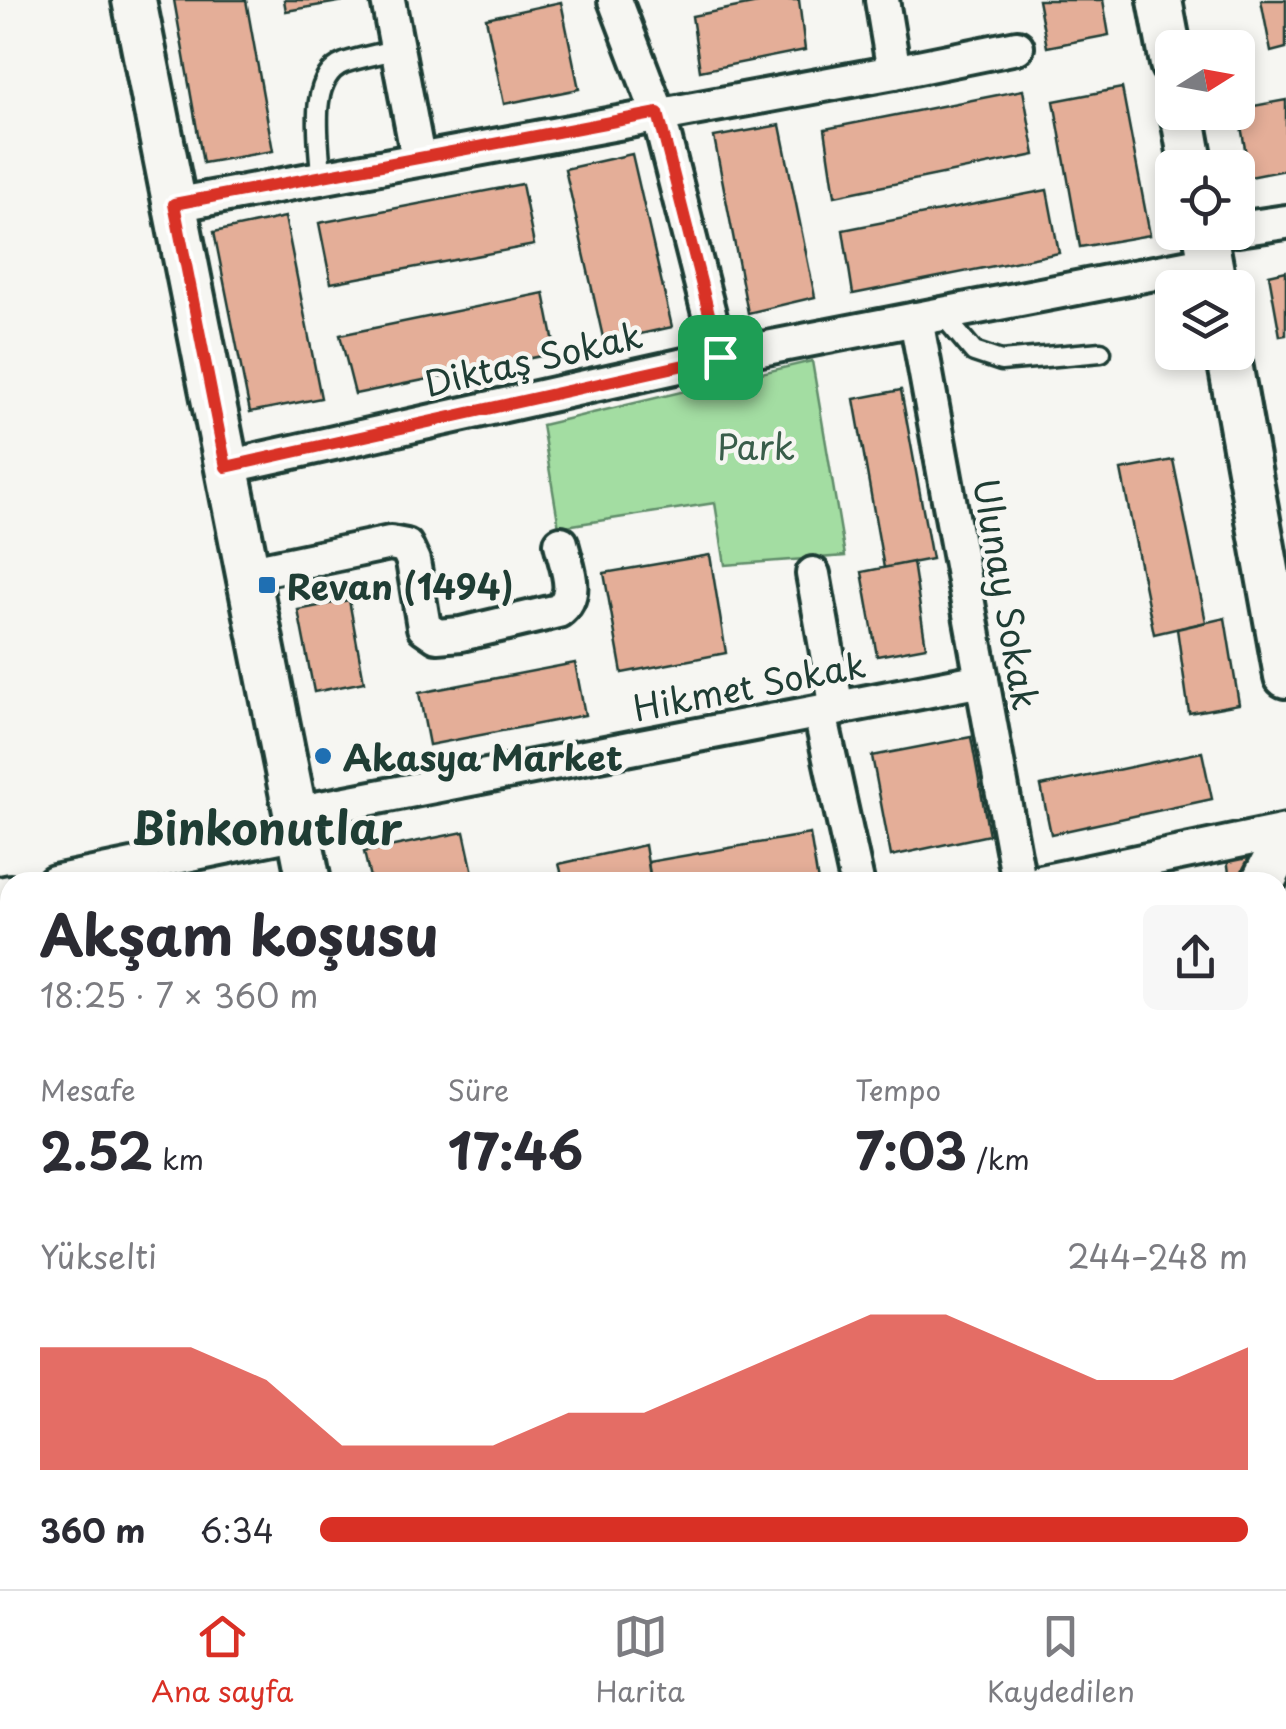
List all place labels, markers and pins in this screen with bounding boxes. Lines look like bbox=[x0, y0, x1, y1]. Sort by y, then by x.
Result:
pin bbox=[678, 315, 763, 400]
place label: Revan (1494) bbox=[287, 559, 514, 612]
marker: Revan (1494) bbox=[256, 574, 278, 596]
place label: Akasya Market bbox=[343, 730, 623, 783]
marker: Akasya Market bbox=[312, 745, 334, 767]

